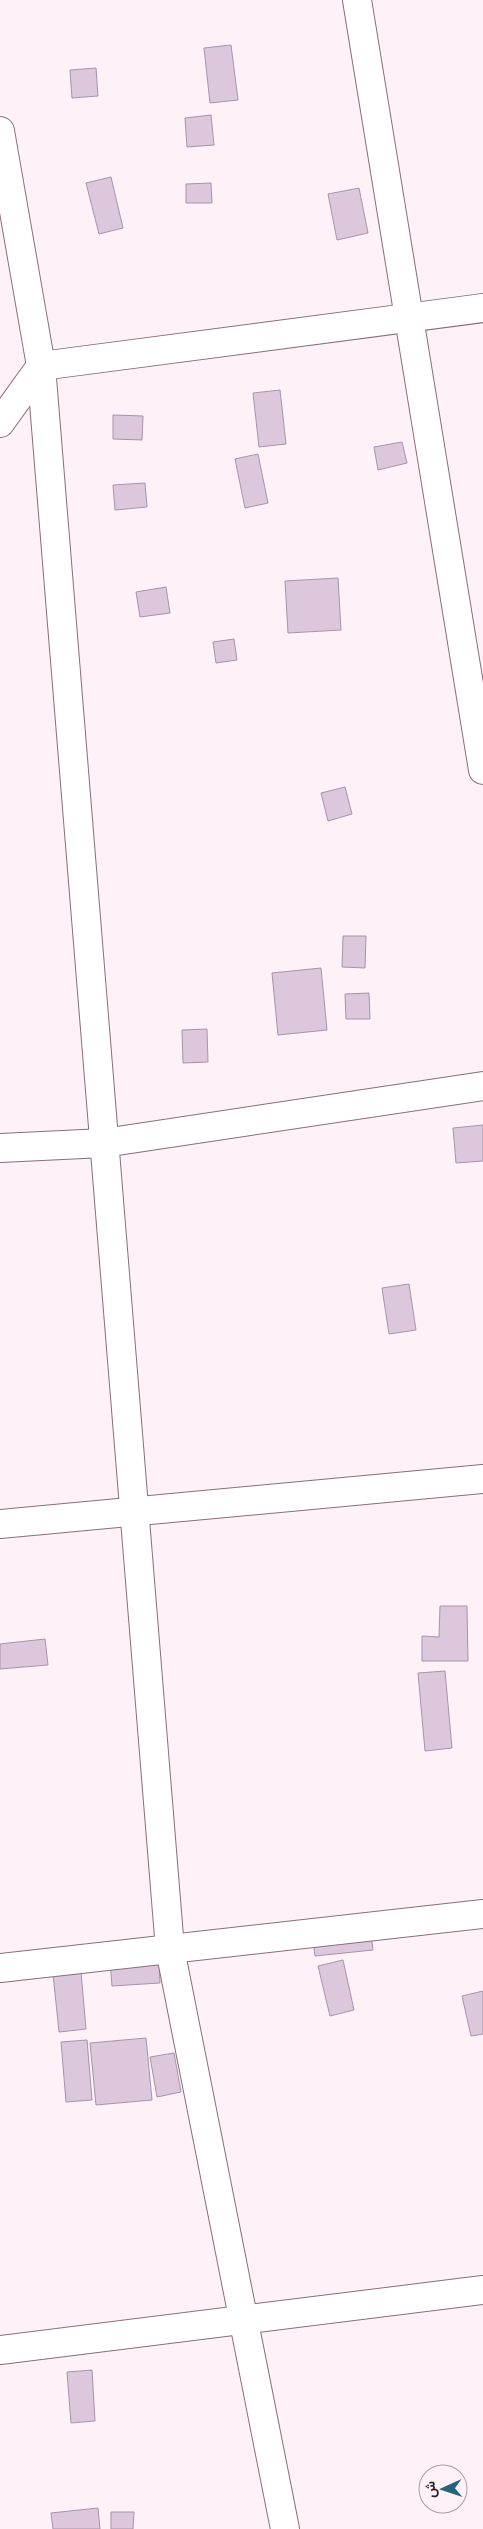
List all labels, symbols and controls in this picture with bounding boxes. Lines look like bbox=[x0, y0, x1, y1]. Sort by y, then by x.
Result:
north arrow bbox=[418, 2464, 468, 2514]
text: ش bbox=[422, 2481, 439, 2499]

